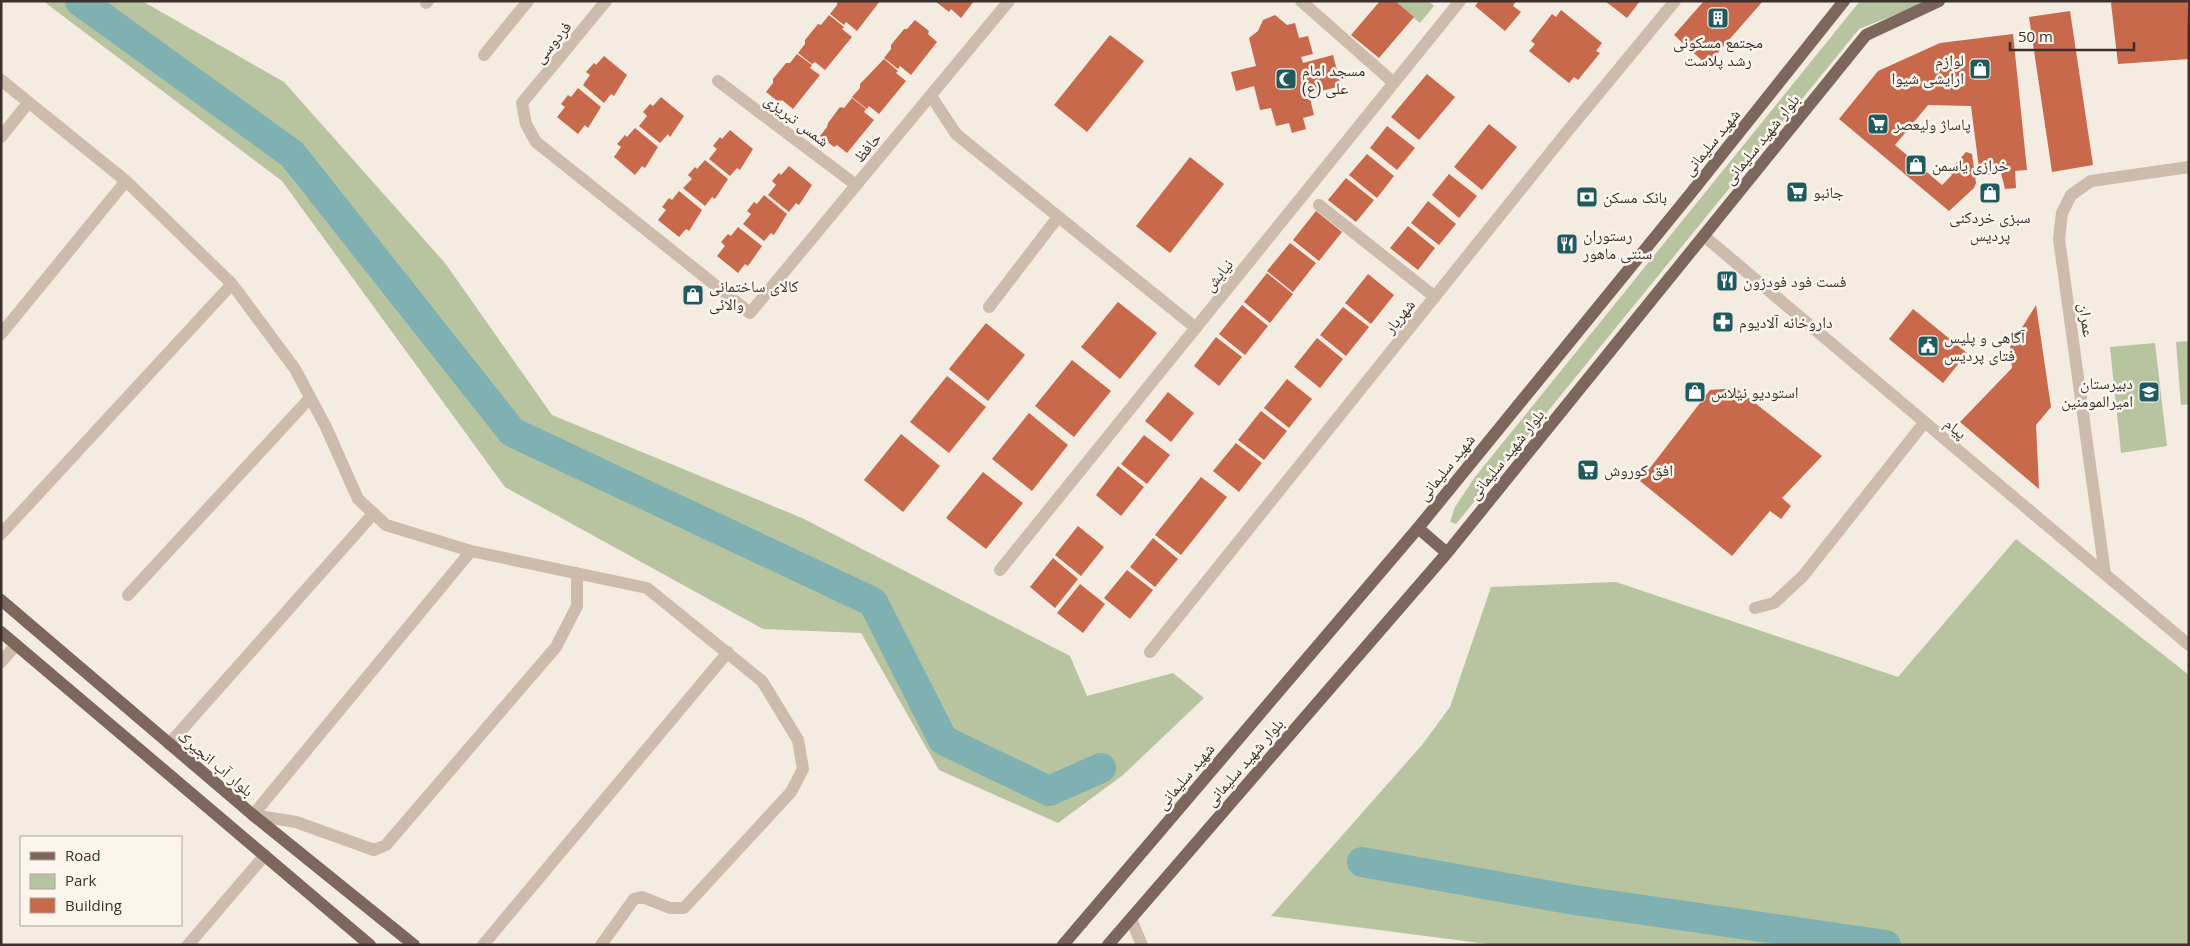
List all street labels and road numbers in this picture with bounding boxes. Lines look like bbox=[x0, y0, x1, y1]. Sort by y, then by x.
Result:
street label: فردوسی bbox=[528, 16, 576, 68]
street label: شمس تبریزی bbox=[760, 88, 834, 152]
street label: بلوار شهید سلیمانی bbox=[1718, 89, 1804, 189]
street label: شهید سلیمانی bbox=[1677, 104, 1745, 180]
street label: حافظ bbox=[848, 127, 886, 167]
street label: نیایش bbox=[1198, 254, 1238, 296]
street label: شهریار bbox=[1378, 294, 1420, 339]
street label: عمران bbox=[2074, 301, 2100, 339]
street label: بلوار شهید سلیمانی bbox=[1463, 404, 1549, 504]
street label: پیام bbox=[1940, 412, 1972, 444]
street label: شهید سلیمانی bbox=[1412, 429, 1480, 505]
street label: بلوار شهید سلیمانی bbox=[1200, 713, 1288, 811]
street label: بلوار آب انجیرک bbox=[173, 725, 259, 801]
street label: شهید سلیمانی bbox=[1151, 738, 1219, 814]

